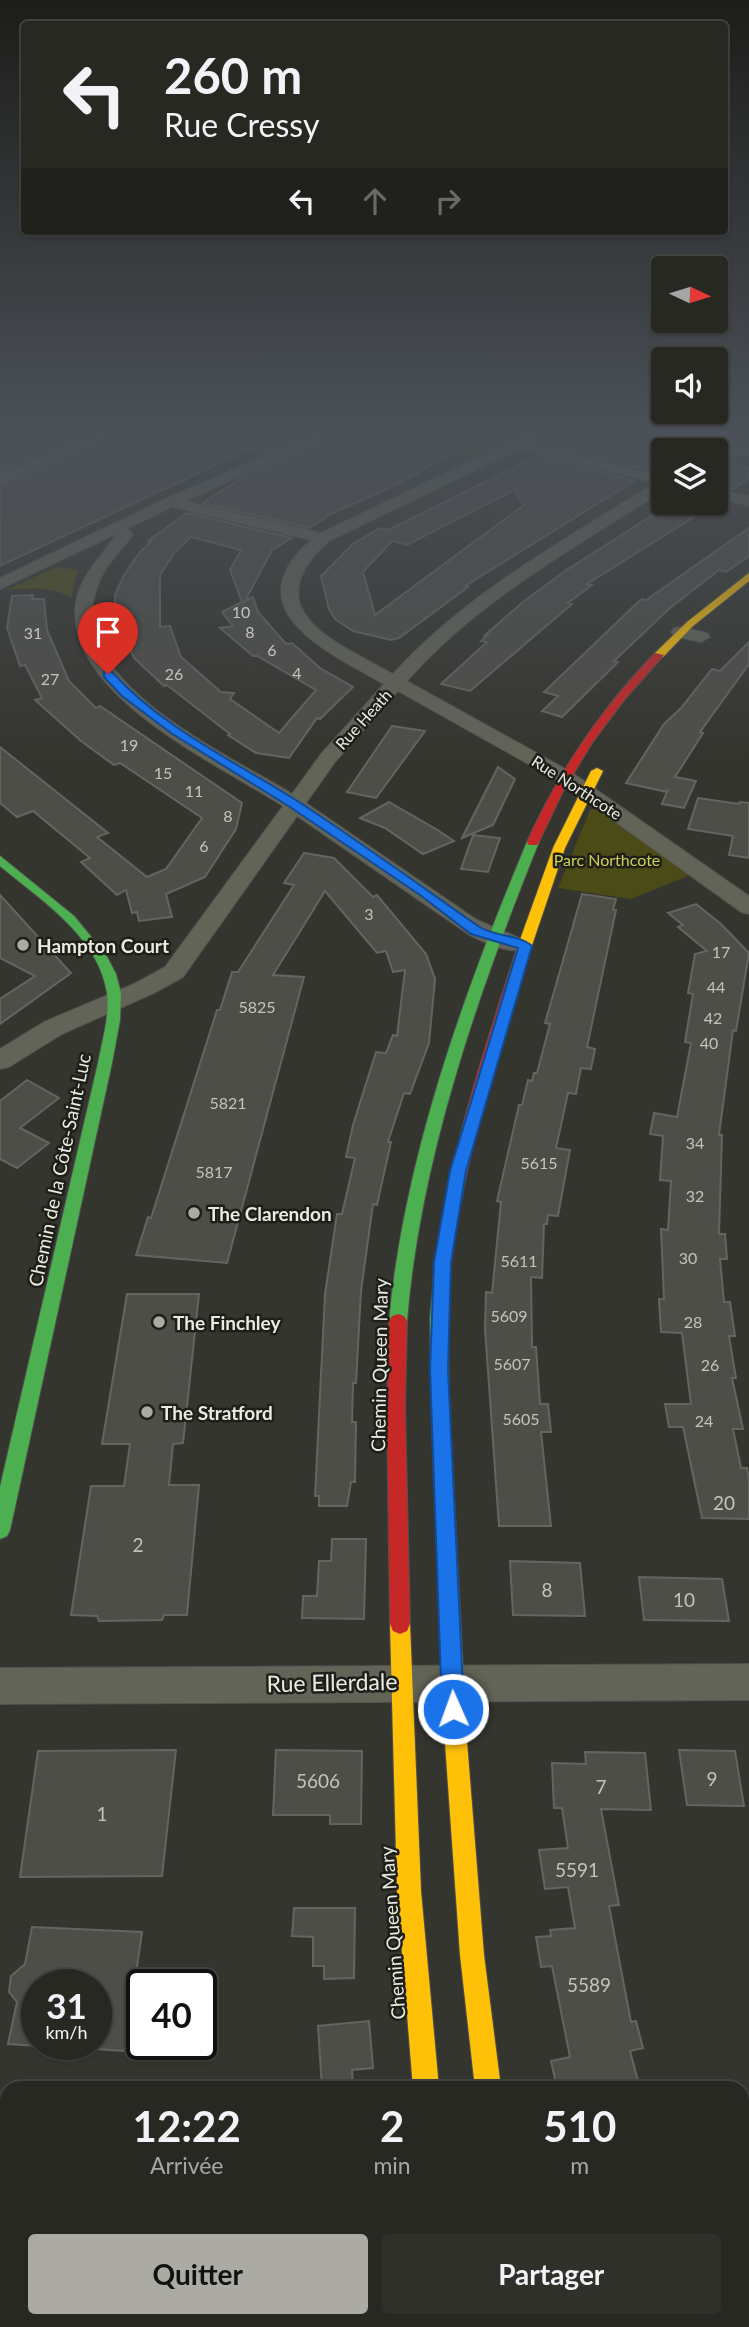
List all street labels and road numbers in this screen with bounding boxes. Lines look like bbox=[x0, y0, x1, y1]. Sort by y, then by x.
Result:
street label: Rue Heath bbox=[331, 685, 395, 753]
street label: Rue Northcote bbox=[529, 751, 625, 823]
street label: Chemin de la Côte-Saint-Luc bbox=[23, 1051, 95, 1289]
street label: Chemin Queen Mary bbox=[366, 1278, 392, 1452]
street label: Rue Ellerdale bbox=[266, 1667, 398, 1697]
street label: Chemin Queen Mary bbox=[374, 1845, 410, 2020]

